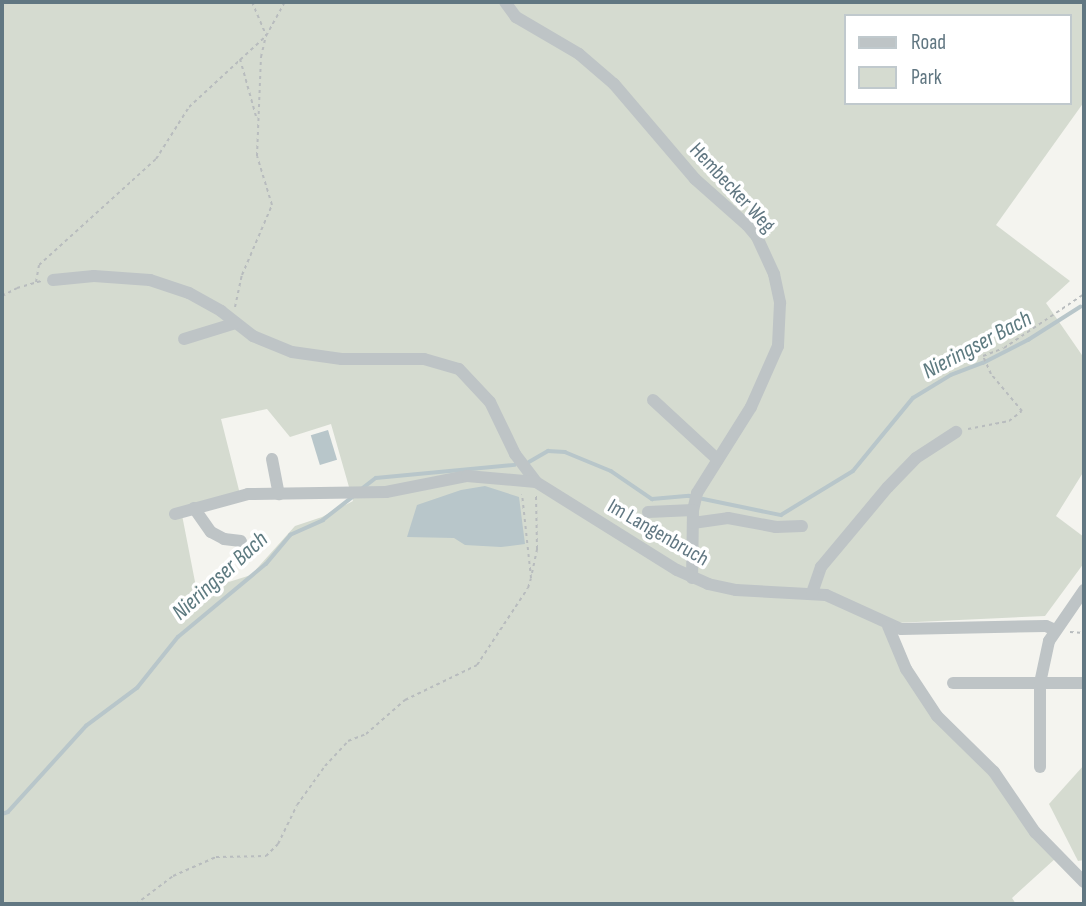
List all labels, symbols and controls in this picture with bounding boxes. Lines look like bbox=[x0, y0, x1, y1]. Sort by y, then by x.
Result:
legend bbox=[844, 14, 1072, 105]
text: Road bbox=[911, 30, 946, 55]
text: Park bbox=[911, 65, 942, 90]
street label: Hembecker Weg bbox=[684, 138, 780, 238]
water label: Nieringser Bach bbox=[918, 305, 1036, 385]
street label: Im Langenbruch bbox=[603, 494, 713, 572]
water label: Nieringser Bach bbox=[166, 526, 274, 626]

